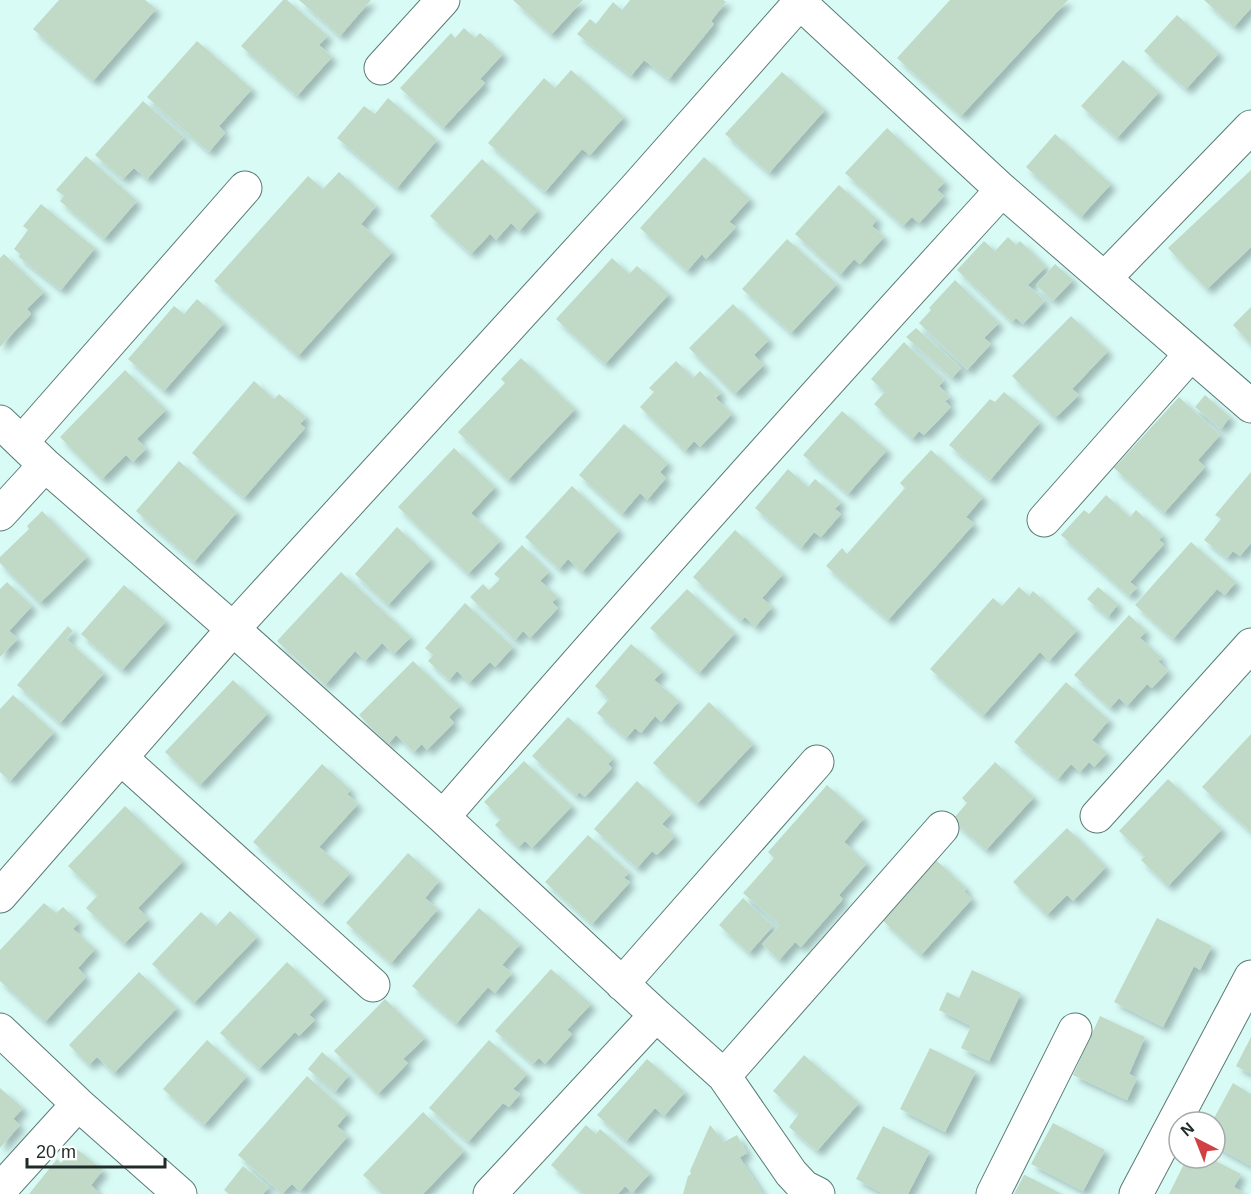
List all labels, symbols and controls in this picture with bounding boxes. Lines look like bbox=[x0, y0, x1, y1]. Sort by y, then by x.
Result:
north arrow bbox=[1167, 1110, 1227, 1170]
text: N bbox=[1177, 1119, 1197, 1139]
scale bar bbox=[27, 1131, 165, 1169]
text: 20 m bbox=[36, 1142, 76, 1162]

